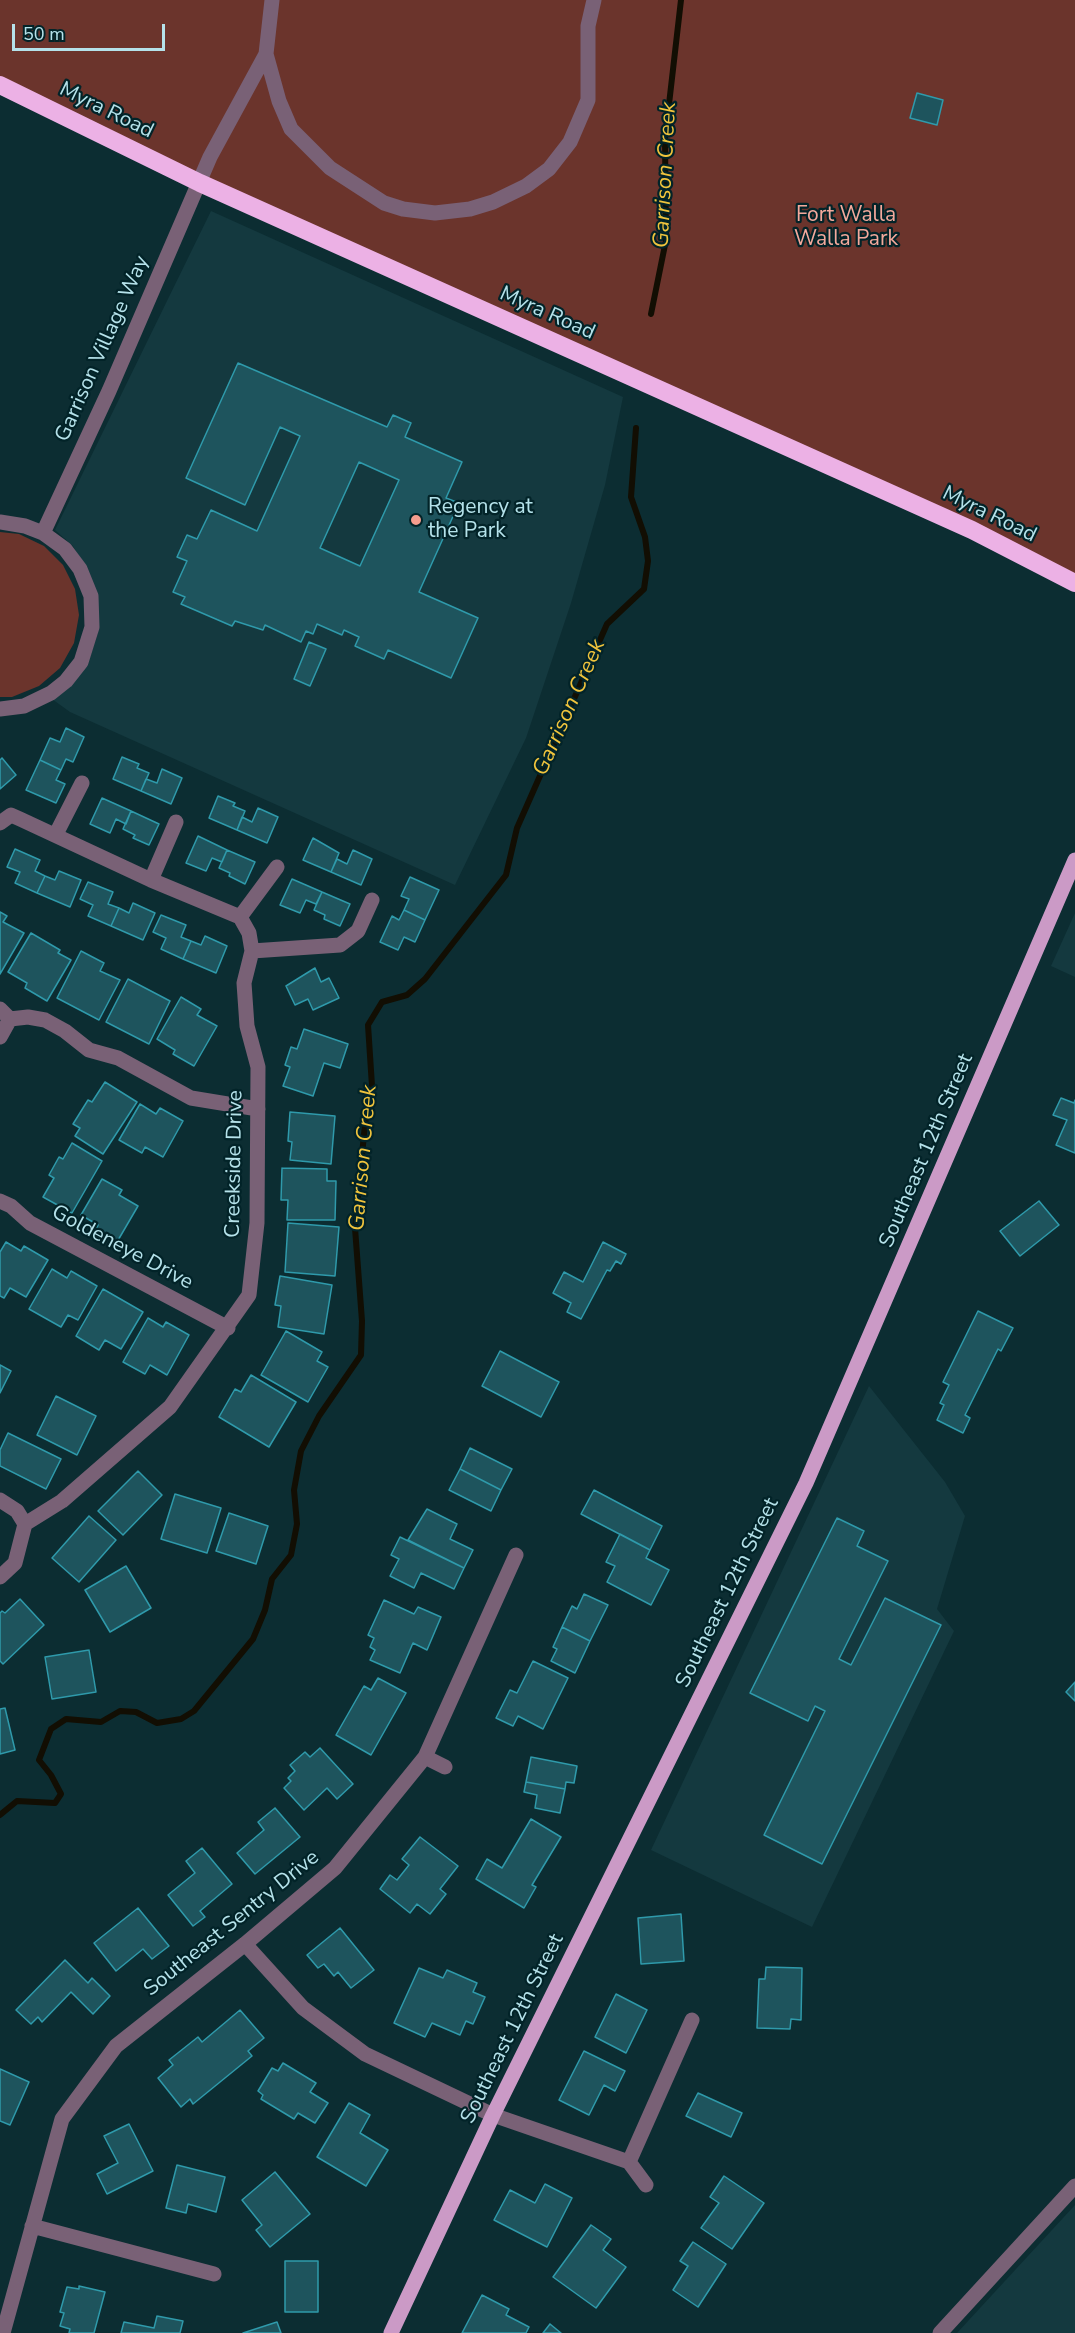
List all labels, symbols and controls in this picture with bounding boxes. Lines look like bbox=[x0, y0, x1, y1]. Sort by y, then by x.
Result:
scale bar bbox=[15, 12, 168, 50]
text: 50 m bbox=[23, 22, 65, 46]
street label: Myra Road bbox=[55, 77, 157, 145]
water label: Garrison Creek bbox=[649, 101, 683, 249]
park label: Fort Walla Walla Park bbox=[794, 203, 898, 253]
street label: Garrison Village Way bbox=[51, 252, 155, 446]
street label: Myra Road bbox=[495, 282, 599, 346]
street label: Myra Road bbox=[938, 481, 1040, 549]
place label: Regency at the Park bbox=[428, 495, 533, 545]
marker: Regency at the Park bbox=[409, 513, 423, 527]
water label: Garrison Creek bbox=[528, 636, 612, 780]
street label: Southeast 12th Street bbox=[875, 1050, 979, 1252]
water label: Garrison Creek bbox=[344, 1084, 384, 1232]
street label: Creekside Drive bbox=[221, 1090, 249, 1238]
street label: Goldeneye Drive bbox=[47, 1200, 197, 1296]
street label: Southeast 12th Street bbox=[671, 1494, 785, 1692]
street label: Southeast Sentry Drive bbox=[139, 1846, 325, 2002]
street label: Southeast 12th Street bbox=[456, 1930, 570, 2128]

